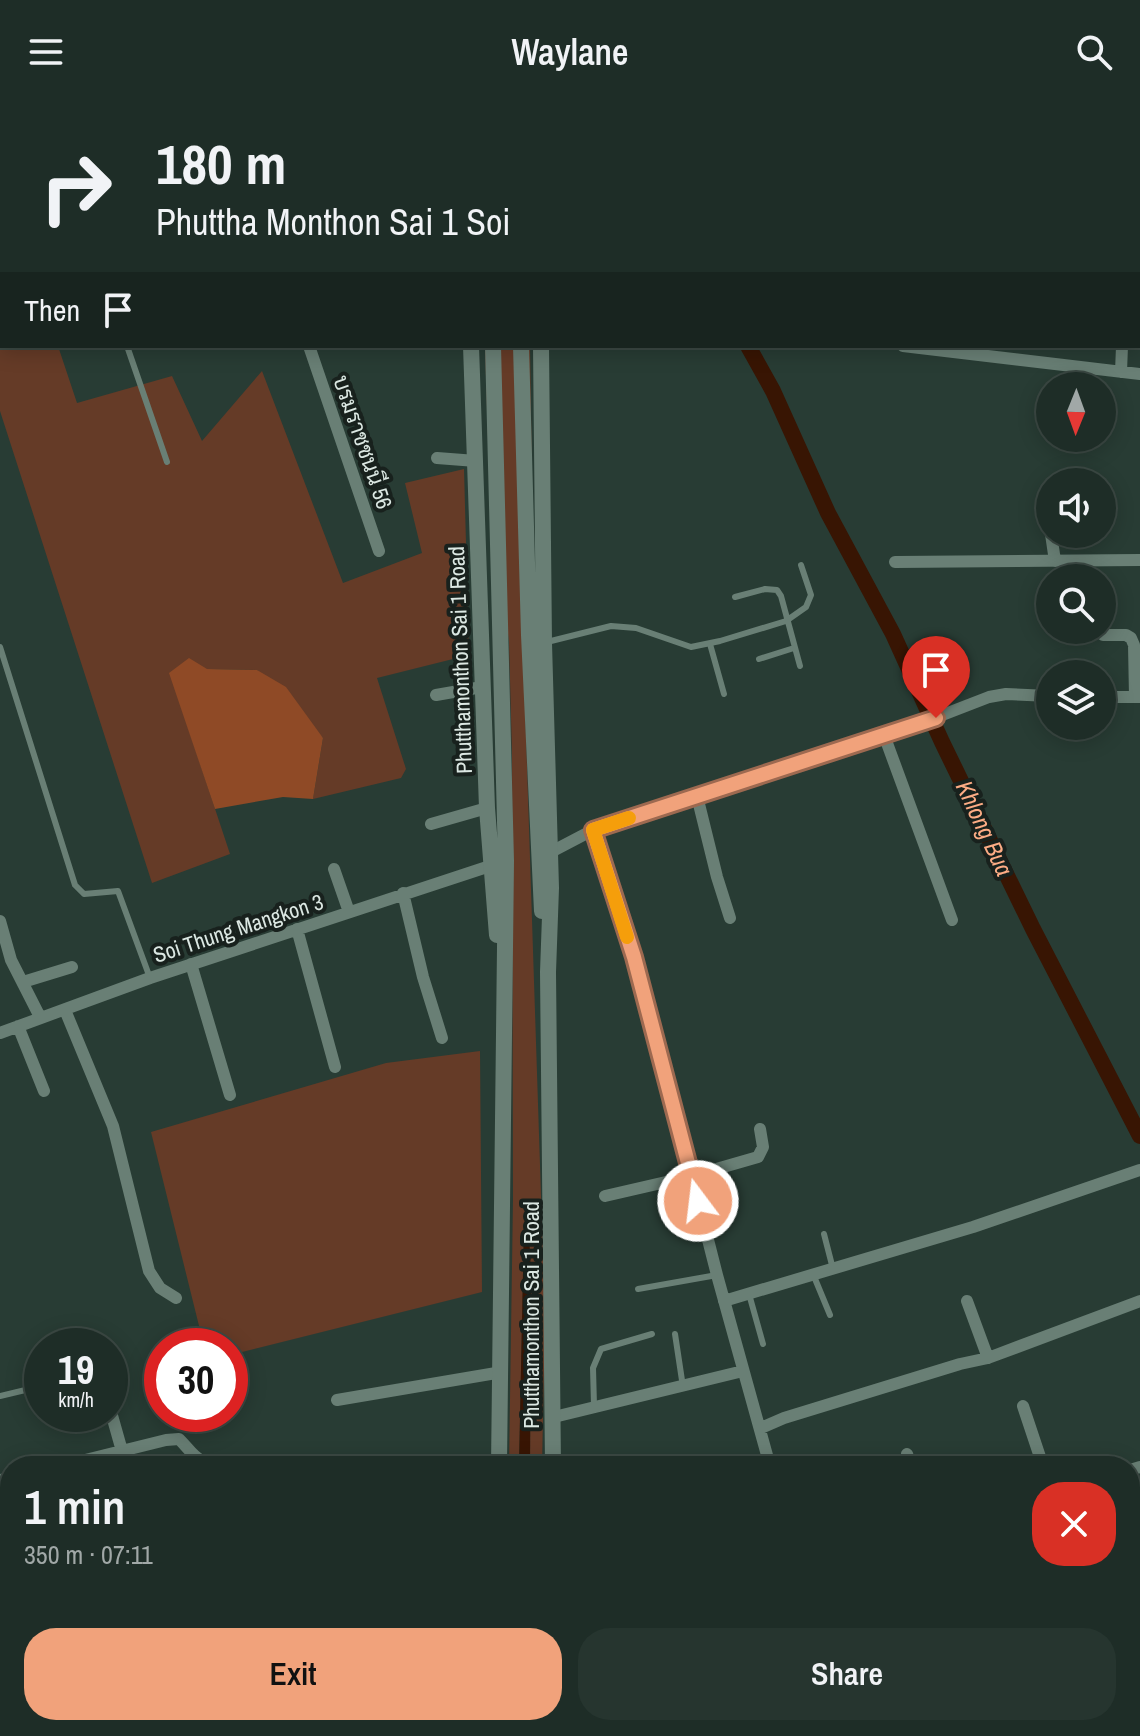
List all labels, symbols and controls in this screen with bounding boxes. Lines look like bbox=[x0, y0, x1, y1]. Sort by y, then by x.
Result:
text: Waylane bbox=[511, 28, 629, 76]
icon: menu bbox=[24, 30, 68, 74]
icon: search bbox=[1072, 30, 1116, 74]
text: 180 m bbox=[156, 126, 286, 201]
icon: right bbox=[24, 136, 128, 240]
text: Phuttha Monthon Sai 1 Soi bbox=[156, 198, 511, 246]
icon: arrive bbox=[96, 288, 140, 332]
text: Then bbox=[24, 290, 80, 330]
street label: บรมราชชนนี 56 bbox=[326, 371, 400, 513]
north arrow bbox=[1036, 372, 1116, 452]
map controls bbox=[1036, 372, 1116, 740]
button: sound bbox=[1036, 468, 1116, 548]
street label: Phutthamonthon Sai 1 Road bbox=[441, 546, 479, 774]
button: search bbox=[1036, 564, 1116, 644]
pin bbox=[902, 636, 970, 718]
icon: arrive bbox=[914, 648, 958, 692]
button: layers bbox=[1036, 660, 1116, 740]
water label: Khlong Bua bbox=[949, 775, 1021, 881]
street label: Soi Thung Mangkon 3 bbox=[149, 886, 327, 970]
position arrow bbox=[656, 1159, 740, 1243]
street label: Phutthamonthon Sai 1 Road bbox=[516, 1201, 546, 1429]
speed limit sign: 30 bbox=[144, 1328, 248, 1432]
text: 19 bbox=[58, 1343, 94, 1396]
text: km/h bbox=[58, 1386, 94, 1413]
text: 1 min bbox=[24, 1474, 125, 1539]
button: close bbox=[1032, 1482, 1116, 1566]
text: 350 m · 07:11 bbox=[24, 1537, 153, 1572]
button: Exit bbox=[24, 1628, 562, 1720]
button: Share bbox=[578, 1628, 1116, 1720]

